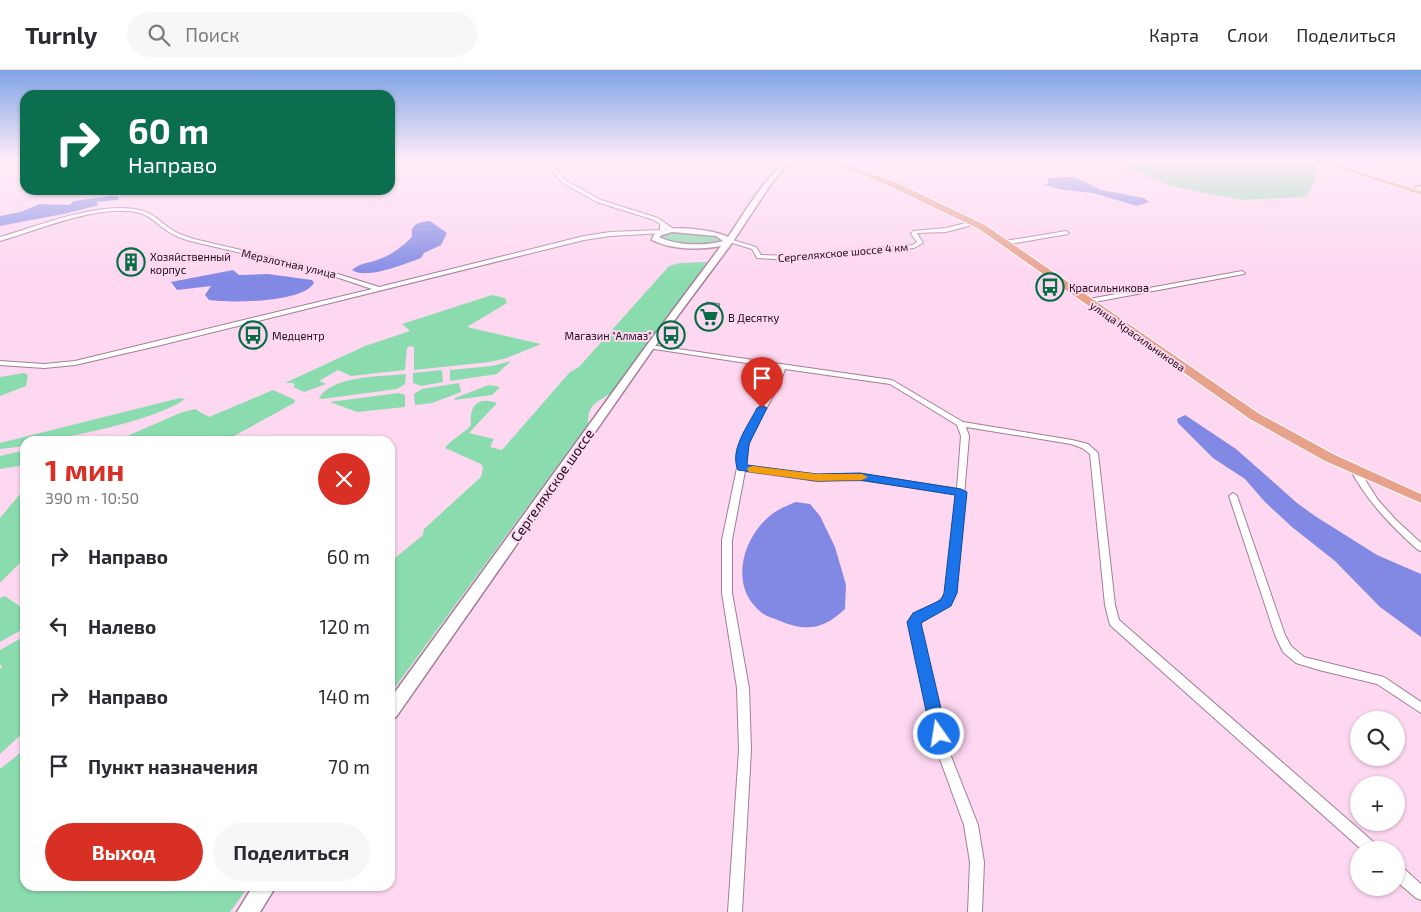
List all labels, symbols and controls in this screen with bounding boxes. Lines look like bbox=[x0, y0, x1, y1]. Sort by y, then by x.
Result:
search box bbox=[127, 12, 477, 57]
text: Turnly bbox=[25, 20, 97, 49]
icon: search bbox=[145, 21, 173, 49]
text: Поиск bbox=[185, 23, 240, 46]
text: Карта bbox=[1149, 24, 1199, 46]
text: Слои bbox=[1227, 24, 1268, 46]
text: Поделиться bbox=[1296, 24, 1396, 46]
text: 60 m bbox=[128, 109, 209, 151]
icon: right bbox=[45, 110, 110, 175]
text: Направо bbox=[128, 151, 217, 177]
street label: Сергеляхское шоссе 4 км bbox=[777, 240, 909, 264]
street label: Мерзлотная улица bbox=[240, 246, 338, 281]
building icon: Хозяйственный корпус bbox=[116, 247, 146, 277]
place label: Хозяйственный корпус bbox=[150, 250, 231, 277]
bus stop icon: Красильникова bbox=[1035, 272, 1065, 302]
place label: Красильникова bbox=[1069, 281, 1149, 294]
street label: улица Красильникова bbox=[1087, 298, 1188, 375]
supermarket icon: В Десятку bbox=[694, 302, 724, 332]
place label: В Десятку bbox=[728, 311, 780, 325]
bus stop icon: Медцентр bbox=[238, 320, 268, 350]
bus stop icon: Магазин "Алмаз" bbox=[656, 320, 686, 350]
place label: Медцентр bbox=[272, 329, 325, 342]
place label: Магазин "Алмаз" bbox=[564, 329, 652, 342]
pin bbox=[741, 357, 783, 408]
icon: arrive bbox=[748, 364, 776, 392]
street label: Сергеляхское шоссе bbox=[507, 425, 597, 545]
text: 1 мин bbox=[45, 451, 124, 487]
button: close bbox=[318, 453, 370, 505]
text: 390 m · 10:50 bbox=[45, 488, 139, 507]
icon: right bbox=[45, 542, 73, 570]
text: Направо bbox=[88, 545, 168, 568]
text: 60 m bbox=[327, 545, 370, 568]
icon: left bbox=[45, 612, 73, 640]
text: Налево bbox=[88, 615, 156, 638]
text: 120 m bbox=[319, 615, 370, 638]
icon: right bbox=[45, 682, 73, 710]
text: Направо bbox=[88, 685, 168, 708]
text: 140 m bbox=[318, 685, 370, 708]
position arrow bbox=[912, 707, 964, 759]
map controls bbox=[1350, 711, 1405, 896]
button: search bbox=[1350, 711, 1405, 766]
icon: arrive bbox=[45, 752, 73, 780]
text: Пункт назначения bbox=[88, 755, 258, 778]
text: 70 m bbox=[328, 755, 370, 778]
button: + bbox=[1350, 776, 1405, 831]
button: Выход bbox=[45, 823, 203, 881]
button: Поделиться bbox=[213, 823, 370, 881]
button: − bbox=[1350, 841, 1405, 896]

